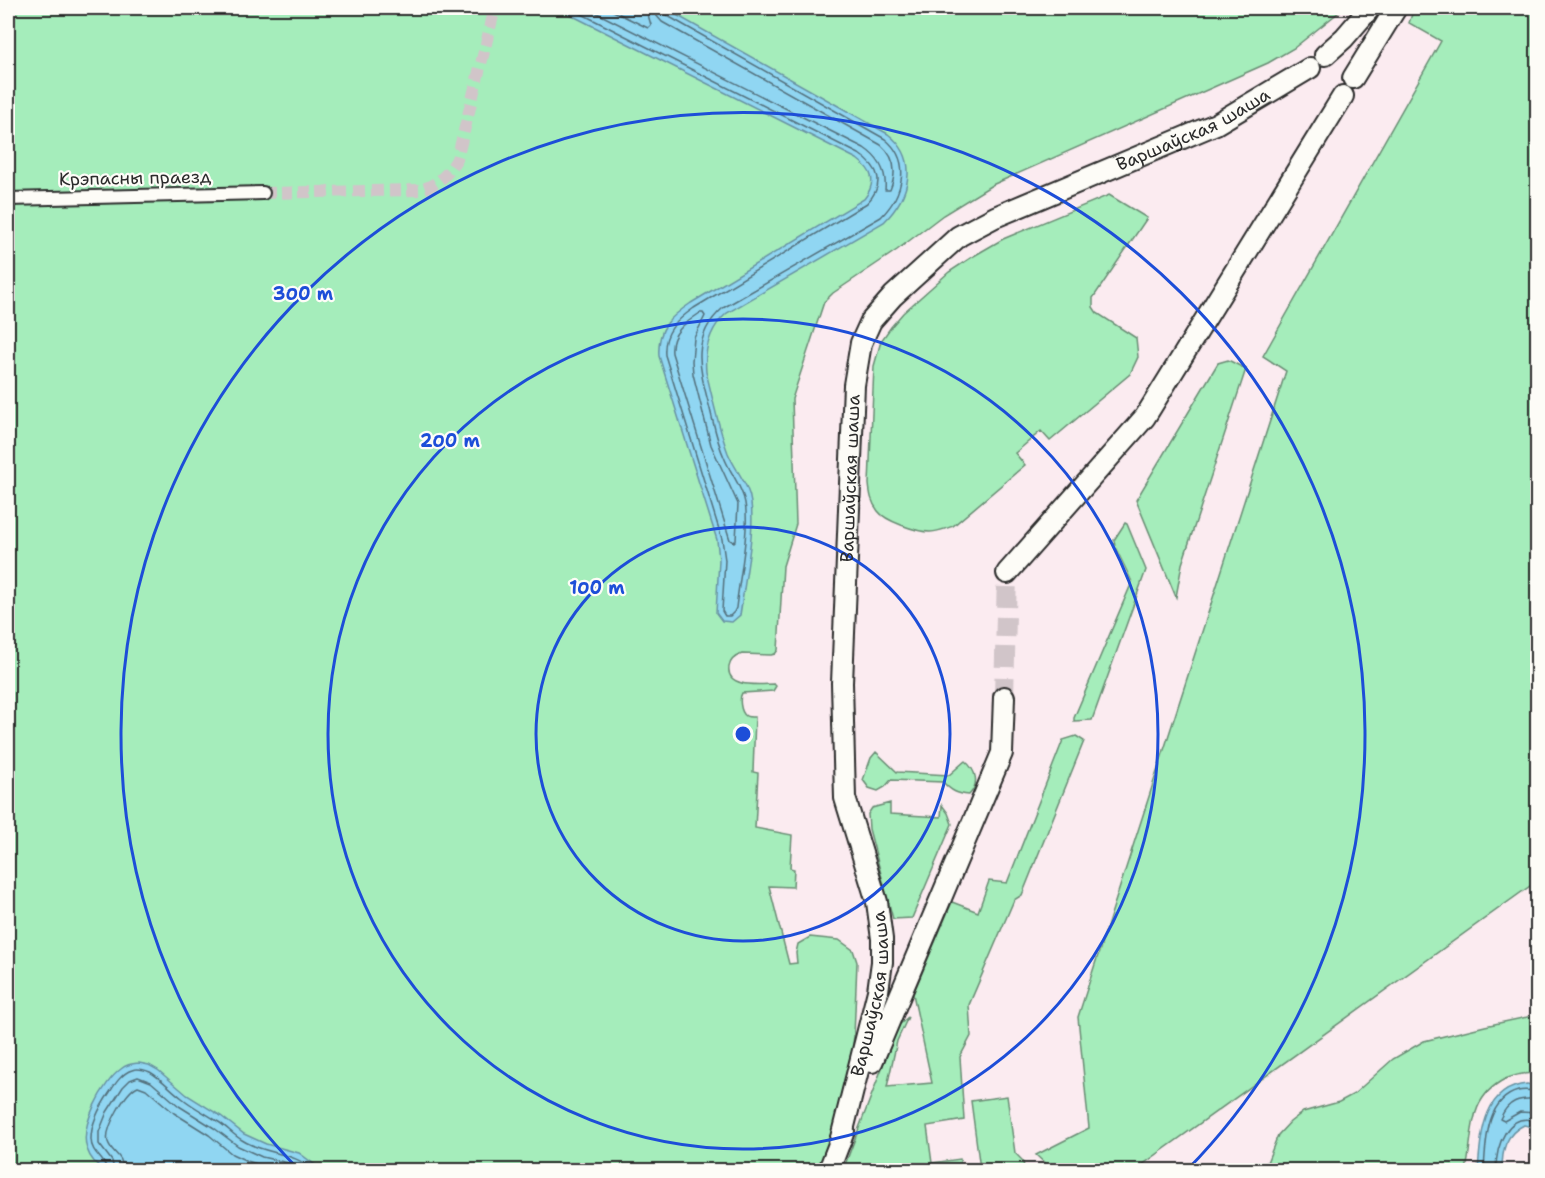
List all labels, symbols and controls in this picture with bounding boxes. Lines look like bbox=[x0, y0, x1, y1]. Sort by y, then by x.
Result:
street label: Варшаўская шаша bbox=[1113, 83, 1274, 177]
street label: Крэпасны праезд bbox=[59, 165, 212, 191]
text: 300 m bbox=[273, 282, 334, 306]
street label: Варшаўская шаша bbox=[835, 394, 866, 563]
text: 200 m bbox=[420, 429, 481, 453]
text: 100 m bbox=[569, 576, 625, 600]
centre of rings bbox=[733, 724, 753, 744]
street label: Варшаўская шаша bbox=[845, 910, 894, 1079]

